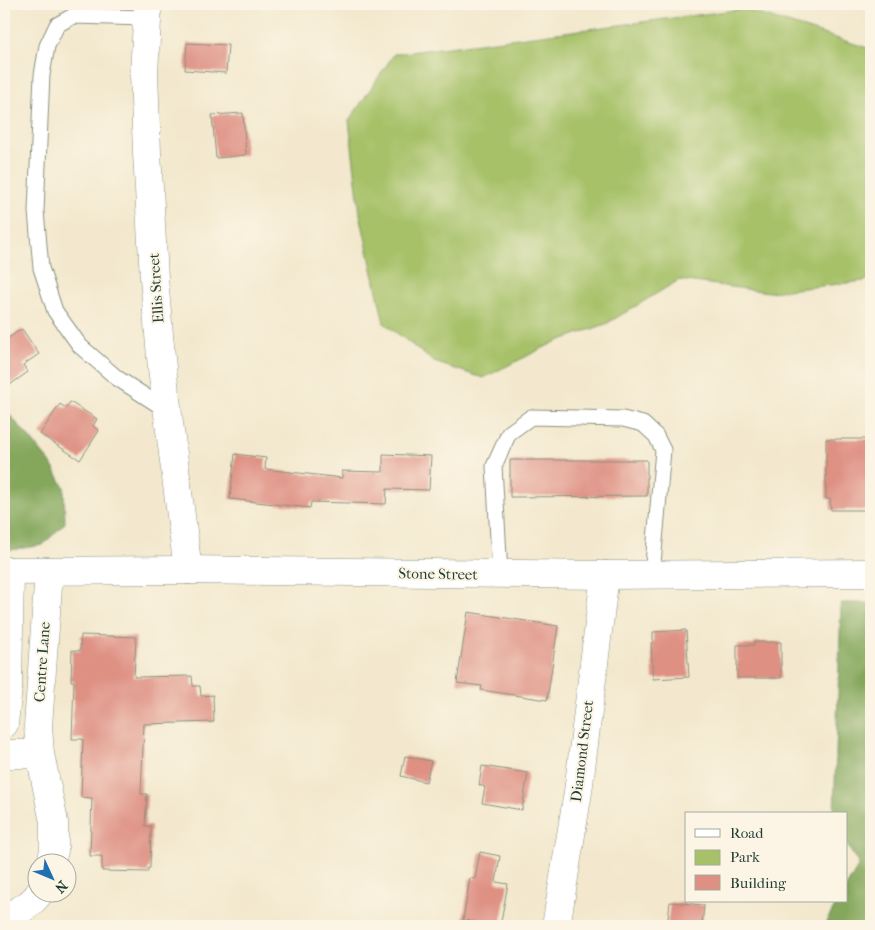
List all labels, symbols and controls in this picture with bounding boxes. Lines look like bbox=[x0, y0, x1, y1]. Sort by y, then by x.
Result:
street label: Ellis Street bbox=[145, 252, 167, 324]
street label: Stone Street bbox=[398, 564, 479, 584]
street label: Centre Lane bbox=[30, 621, 54, 703]
street label: Diamond Street bbox=[567, 698, 597, 803]
legend bbox=[685, 812, 848, 902]
text: Road bbox=[730, 824, 764, 842]
text: Park bbox=[730, 848, 760, 866]
north arrow bbox=[28, 852, 78, 902]
text: Building bbox=[730, 874, 787, 892]
text: N bbox=[51, 877, 71, 897]

